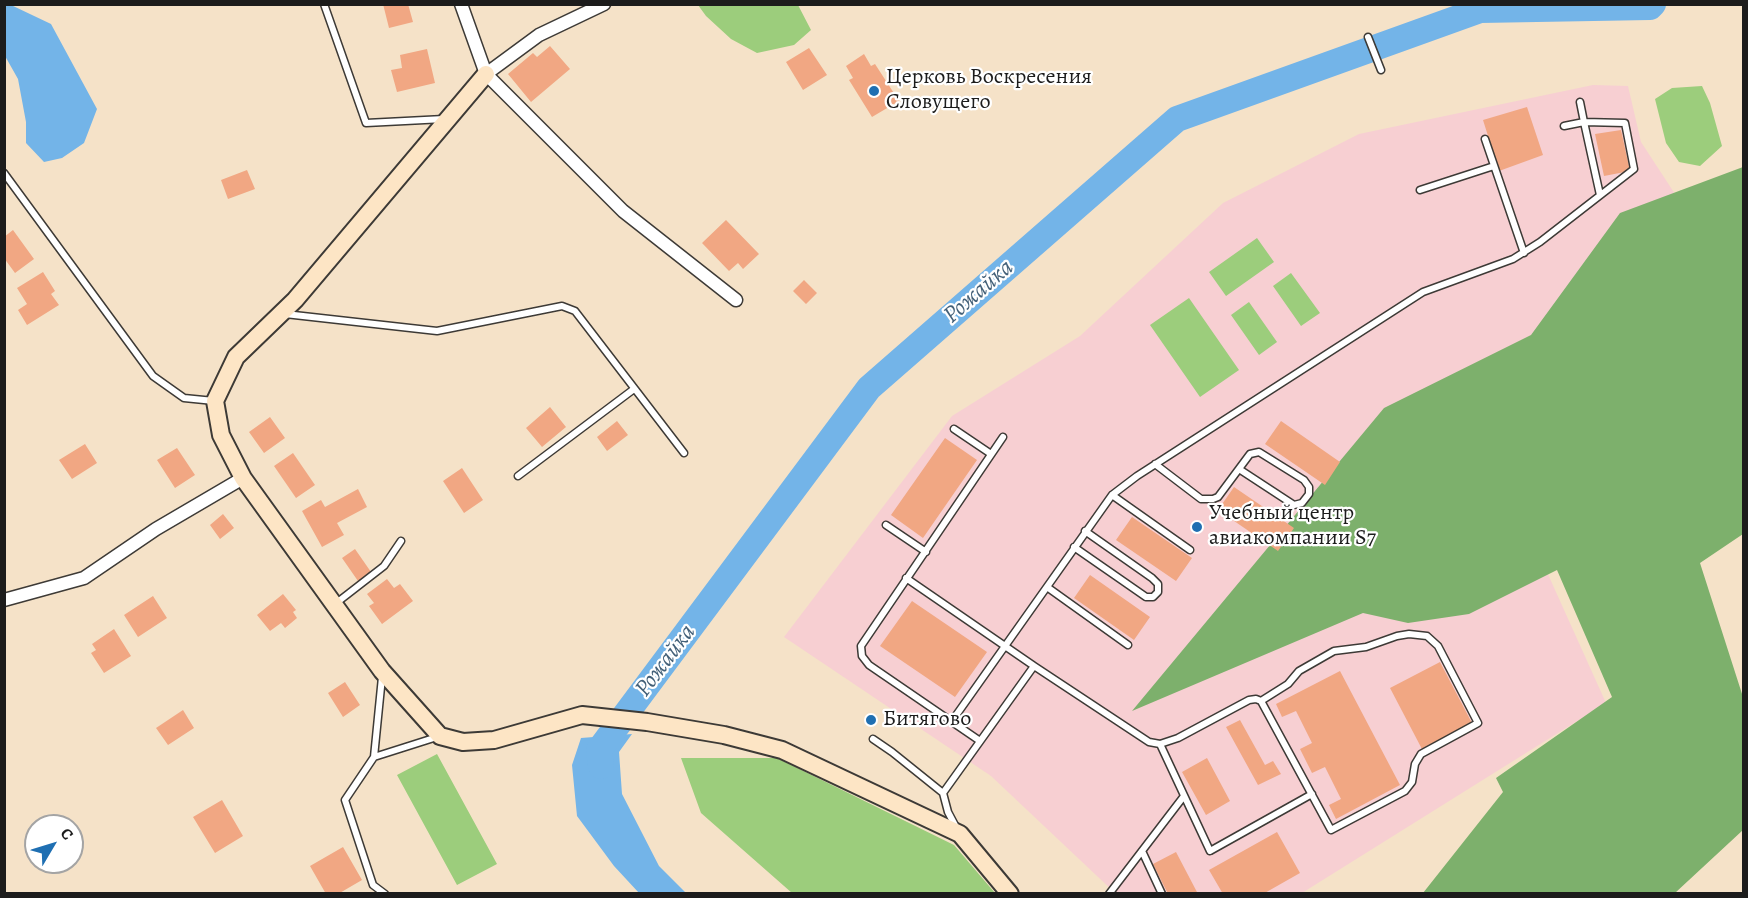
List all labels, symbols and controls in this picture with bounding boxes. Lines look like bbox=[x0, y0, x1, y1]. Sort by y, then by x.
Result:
place label: Церковь Воскресения Словущего bbox=[886, 65, 1092, 116]
marker: Церковь Воскресения Словущего bbox=[867, 84, 881, 98]
water label: Рожайка bbox=[938, 254, 1020, 330]
place label: Учебный центр авиакомпании S7 bbox=[1209, 501, 1376, 552]
marker: Учебный центр авиакомпании S7 bbox=[1190, 520, 1204, 534]
water label: Рожайка bbox=[629, 619, 703, 703]
place label: Битягово bbox=[883, 707, 971, 733]
marker: Битягово bbox=[864, 713, 878, 727]
north arrow bbox=[24, 814, 84, 874]
text: С bbox=[55, 823, 78, 845]

